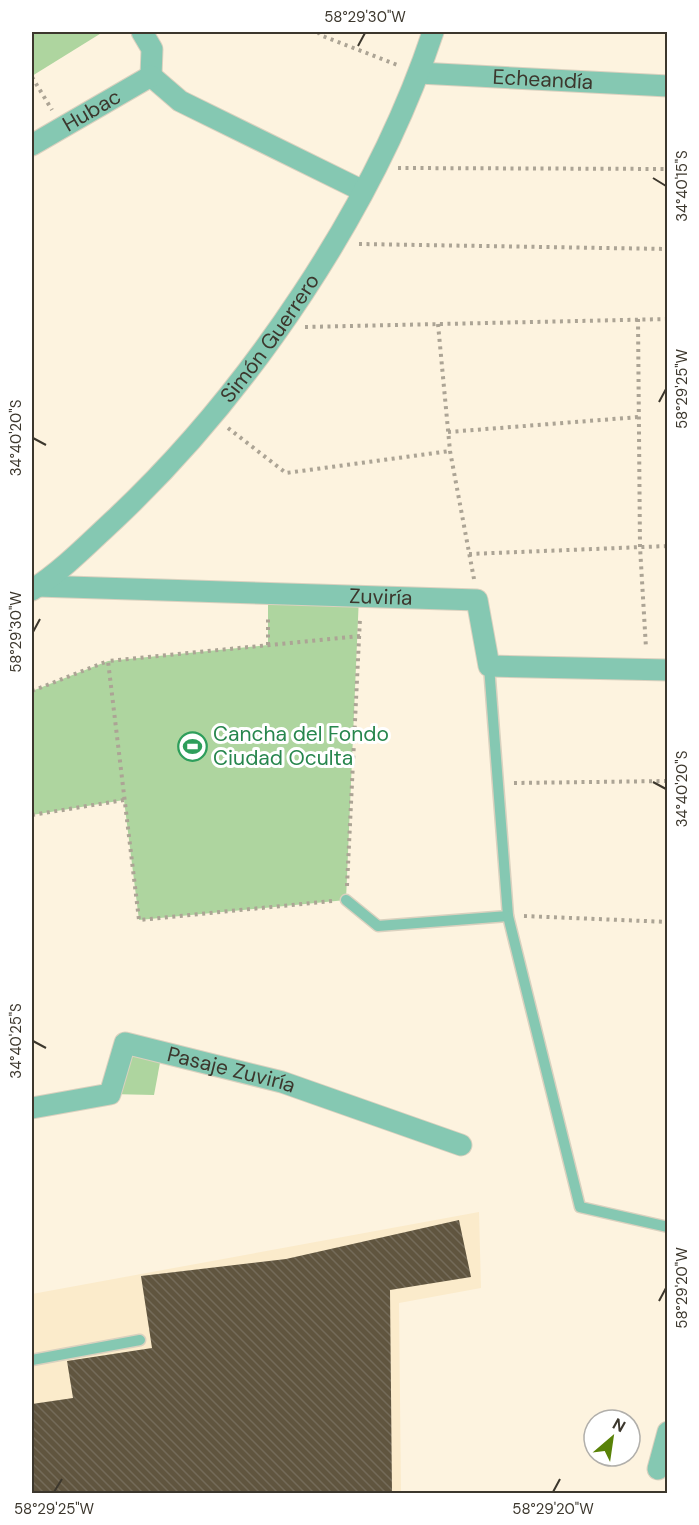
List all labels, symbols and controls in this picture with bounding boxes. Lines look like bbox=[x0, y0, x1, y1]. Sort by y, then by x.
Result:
text: 58°29'30"W bbox=[324, 7, 406, 27]
street label: Echeandía bbox=[492, 63, 594, 96]
street label: Hubac bbox=[57, 82, 126, 138]
text: 34°40'15"S bbox=[672, 150, 692, 222]
street label: Simón Guerrero bbox=[214, 268, 326, 409]
text: 58°29'25"W bbox=[672, 348, 692, 429]
text: 34°40'20"S bbox=[6, 399, 26, 476]
street label: Zuviría bbox=[349, 582, 413, 612]
text: 58°29'30"W bbox=[6, 591, 26, 673]
place label: Cancha del Fondo Ciudad Oculta bbox=[213, 720, 389, 772]
sports icon: Cancha del Fondo Ciudad Oculta bbox=[176, 730, 208, 762]
text: 34°40'20"S bbox=[672, 750, 692, 827]
text: 34°40'25"S bbox=[6, 1003, 26, 1079]
street label: Pasaje Zuviría bbox=[164, 1040, 299, 1100]
text: 58°29'20"W bbox=[672, 1247, 692, 1329]
north arrow bbox=[582, 1408, 642, 1468]
text: N bbox=[609, 1413, 629, 1437]
text: 58°29'25"W bbox=[14, 1499, 95, 1519]
text: 58°29'20"W bbox=[512, 1499, 594, 1519]

